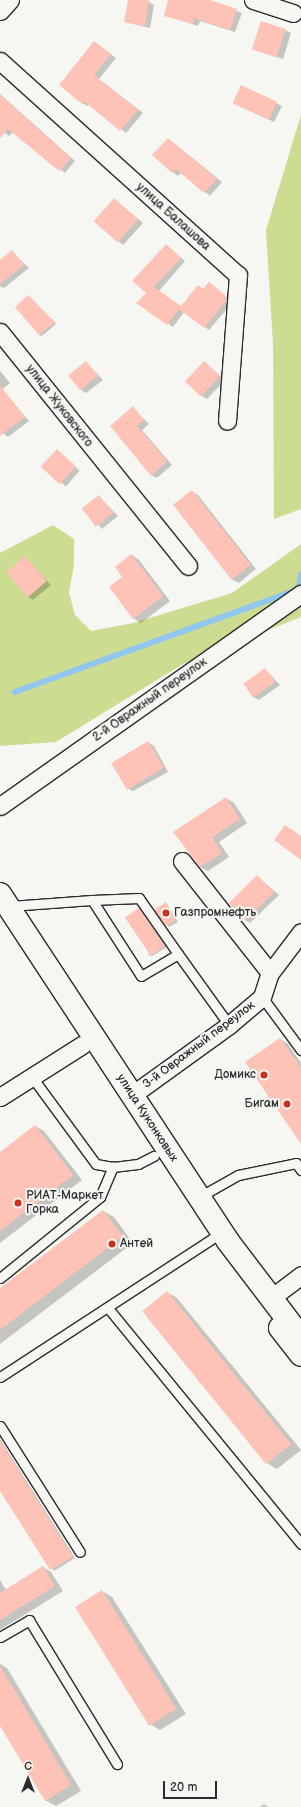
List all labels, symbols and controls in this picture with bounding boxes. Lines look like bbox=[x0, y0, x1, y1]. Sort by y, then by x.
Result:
street label: улица Балашова bbox=[133, 180, 213, 254]
street label: улица Жуковского bbox=[22, 362, 96, 450]
street label: 2-й Овражный переулок bbox=[90, 655, 210, 745]
place label: Газпромнефть bbox=[174, 906, 256, 920]
marker: Газпромнефть bbox=[161, 908, 171, 918]
street label: 3-й Овражный переулок bbox=[140, 998, 258, 1092]
place label: Домикс bbox=[215, 1068, 256, 1082]
marker: Домикс bbox=[259, 1070, 269, 1080]
street label: улица Куконковых bbox=[113, 1071, 181, 1165]
place label: Бигам bbox=[245, 1097, 279, 1111]
marker: Бигам bbox=[282, 1099, 292, 1109]
place label: РИАТ-Маркет Горка bbox=[26, 1189, 104, 1217]
marker: РИАТ-Маркет Горка bbox=[13, 1198, 23, 1208]
place label: Антей bbox=[120, 1237, 153, 1251]
marker: Антей bbox=[107, 1239, 117, 1249]
north arrow bbox=[8, 1759, 48, 1799]
text: С bbox=[24, 1760, 32, 1773]
scale bar bbox=[165, 1773, 219, 1799]
text: 20 m bbox=[170, 1780, 197, 1795]

